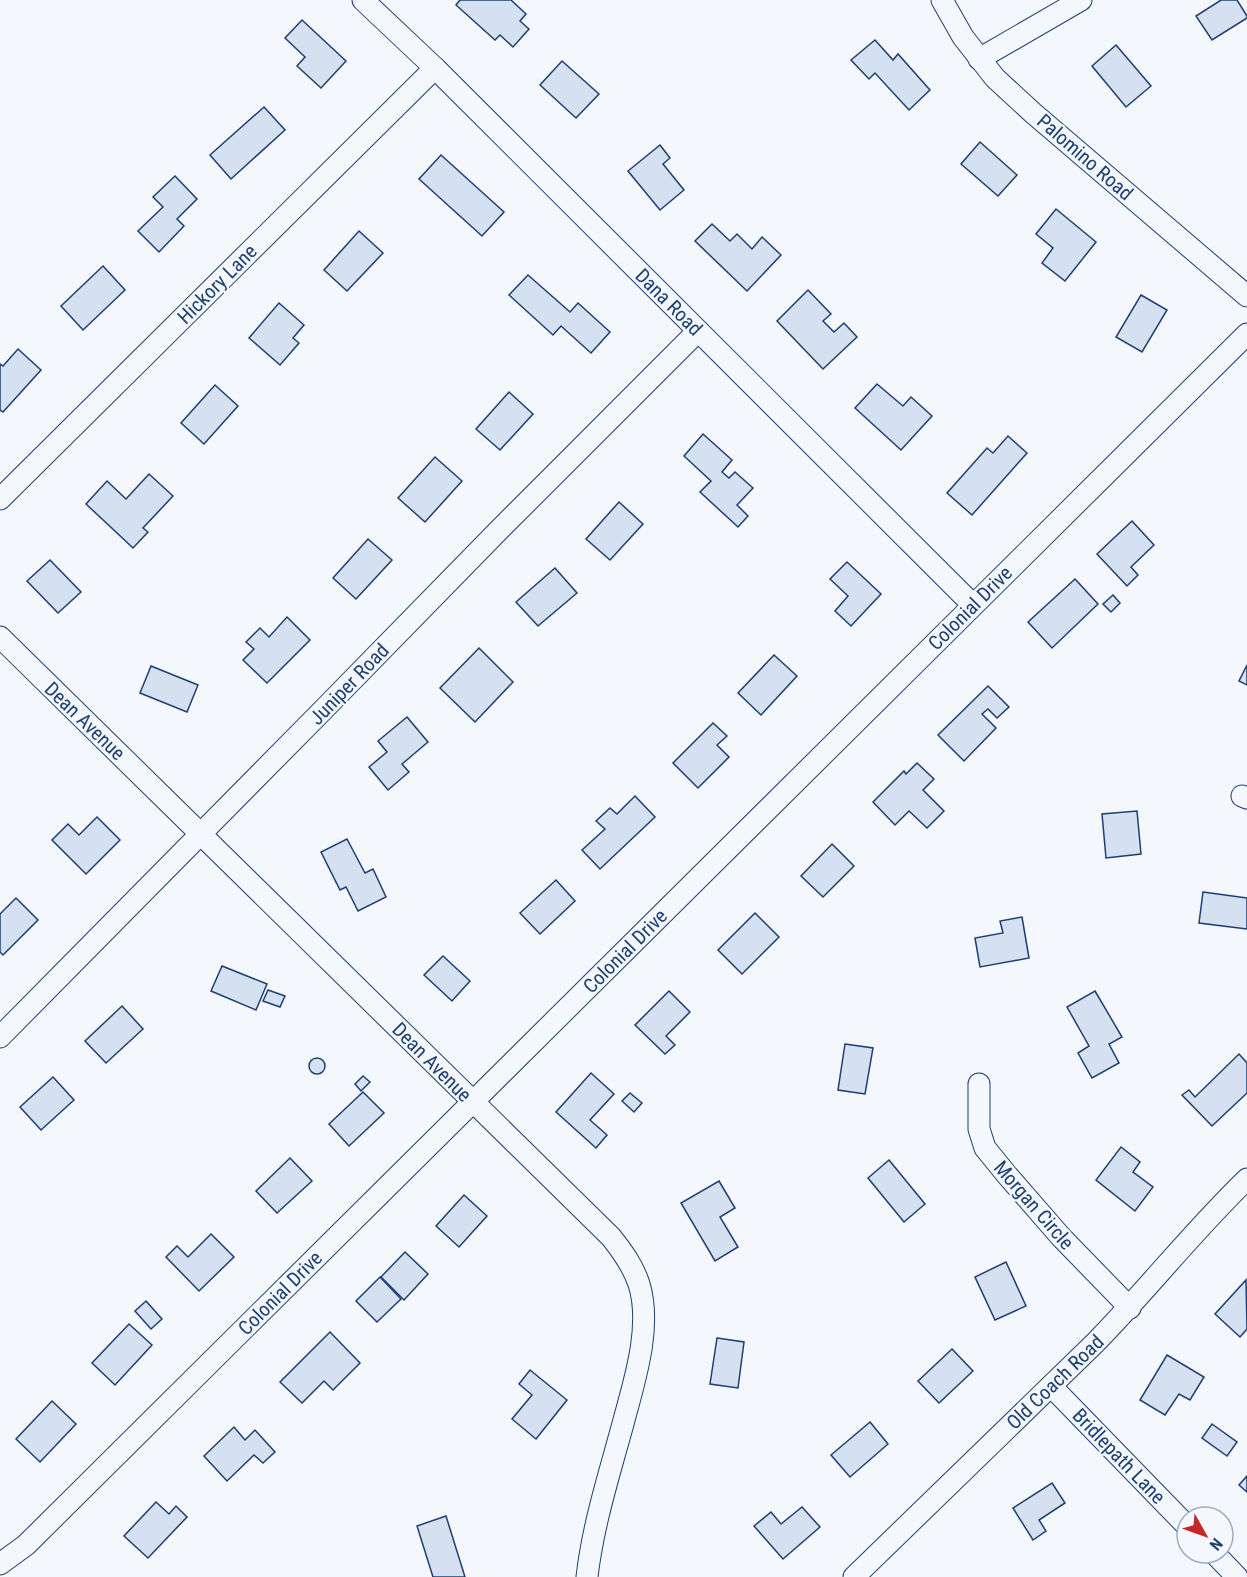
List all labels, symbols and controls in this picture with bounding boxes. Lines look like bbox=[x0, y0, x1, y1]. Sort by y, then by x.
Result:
street label: Palomino Road bbox=[1032, 109, 1138, 205]
street label: Hickory Lane bbox=[172, 239, 262, 329]
street label: Dana Road bbox=[630, 263, 708, 341]
street label: Colonial Drive bbox=[923, 561, 1017, 655]
street label: Juniper Road bbox=[304, 638, 394, 730]
street label: Dean Avenue bbox=[40, 677, 130, 765]
street label: Colonial Drive bbox=[578, 904, 672, 998]
street label: Dean Avenue bbox=[387, 1017, 477, 1107]
street label: Morgan Circle bbox=[989, 1156, 1079, 1254]
street label: Colonial Drive bbox=[233, 1246, 327, 1340]
street label: Old Coach Road bbox=[1001, 1330, 1109, 1434]
street label: Bridlepath Lane bbox=[1068, 1403, 1170, 1509]
north arrow bbox=[1175, 1505, 1235, 1565]
text: N bbox=[1206, 1534, 1227, 1554]

